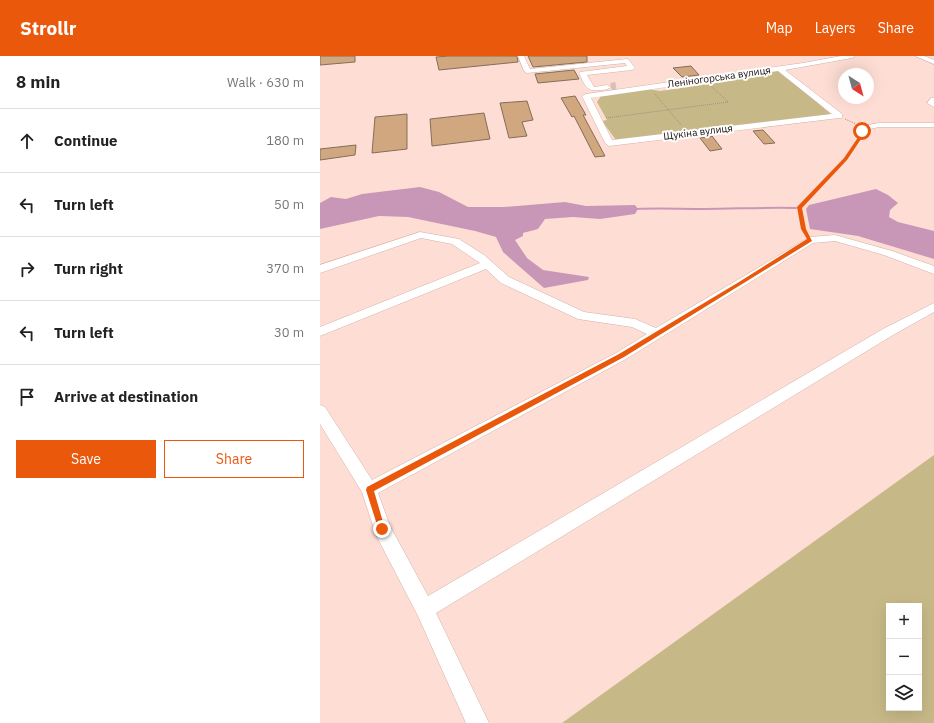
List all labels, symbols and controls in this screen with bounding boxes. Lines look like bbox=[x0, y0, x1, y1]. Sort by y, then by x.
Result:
text: Strollr bbox=[20, 16, 76, 40]
text: Map bbox=[766, 19, 793, 37]
text: Layers bbox=[815, 19, 856, 37]
text: Share bbox=[878, 19, 914, 37]
street label: Леніногорська вулиця bbox=[666, 63, 772, 91]
north arrow bbox=[838, 68, 874, 104]
text: 8 min bbox=[16, 71, 60, 93]
text: Walk · 630 m bbox=[227, 74, 304, 91]
street label: Щукіна вулиця bbox=[663, 121, 733, 143]
route start bbox=[853, 122, 871, 140]
icon: ahead bbox=[16, 130, 38, 152]
text: Continue bbox=[54, 131, 118, 150]
text: 180 m bbox=[266, 132, 304, 149]
icon: left bbox=[16, 194, 38, 216]
text: Turn left bbox=[54, 195, 114, 214]
text: 50 m bbox=[274, 196, 304, 213]
icon: right bbox=[16, 258, 38, 280]
text: Turn right bbox=[54, 259, 123, 278]
text: 370 m bbox=[266, 260, 304, 277]
icon: left bbox=[16, 322, 38, 344]
text: Turn left bbox=[54, 323, 114, 342]
text: 30 m bbox=[274, 324, 304, 341]
icon: arrive bbox=[16, 386, 38, 408]
text: Arrive at destination bbox=[54, 387, 198, 406]
button: Save bbox=[16, 440, 156, 478]
button: Share bbox=[164, 440, 304, 478]
route end bbox=[373, 520, 391, 538]
map controls bbox=[886, 603, 922, 711]
button: + bbox=[886, 603, 922, 639]
button: − bbox=[886, 639, 922, 675]
button: layers bbox=[886, 675, 922, 711]

